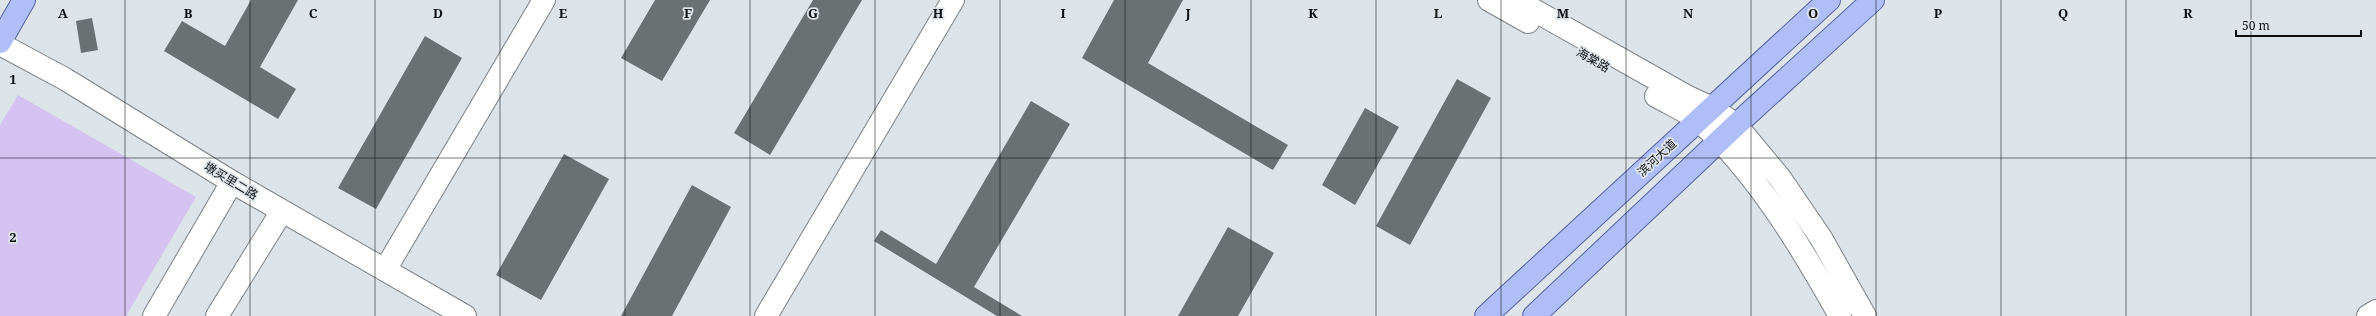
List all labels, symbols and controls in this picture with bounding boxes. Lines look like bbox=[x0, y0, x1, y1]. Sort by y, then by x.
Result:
text: A bbox=[58, 4, 68, 22]
text: B bbox=[184, 4, 193, 22]
text: C bbox=[309, 4, 318, 22]
text: D bbox=[433, 4, 443, 22]
text: E bbox=[559, 4, 568, 22]
text: F bbox=[684, 4, 692, 22]
text: G bbox=[808, 4, 818, 22]
text: H bbox=[933, 4, 944, 22]
text: I bbox=[1060, 4, 1066, 22]
text: J bbox=[1184, 4, 1191, 22]
text: K bbox=[1308, 4, 1318, 22]
text: L bbox=[1434, 4, 1443, 22]
text: M bbox=[1557, 4, 1570, 22]
text: N bbox=[1683, 4, 1694, 22]
text: O bbox=[1808, 4, 1818, 22]
text: P bbox=[1934, 4, 1943, 22]
text: Q bbox=[2058, 4, 2068, 22]
text: R bbox=[2183, 4, 2193, 22]
scale bar bbox=[2236, 12, 2361, 38]
text: 50 m bbox=[2242, 17, 2270, 34]
street label: 海棠路 bbox=[1573, 43, 1613, 76]
text: 1 bbox=[9, 70, 17, 88]
street label: 滨河大道 bbox=[1633, 135, 1680, 180]
street label: 墩买里二路 bbox=[201, 158, 261, 203]
text: 2 bbox=[9, 228, 17, 246]

